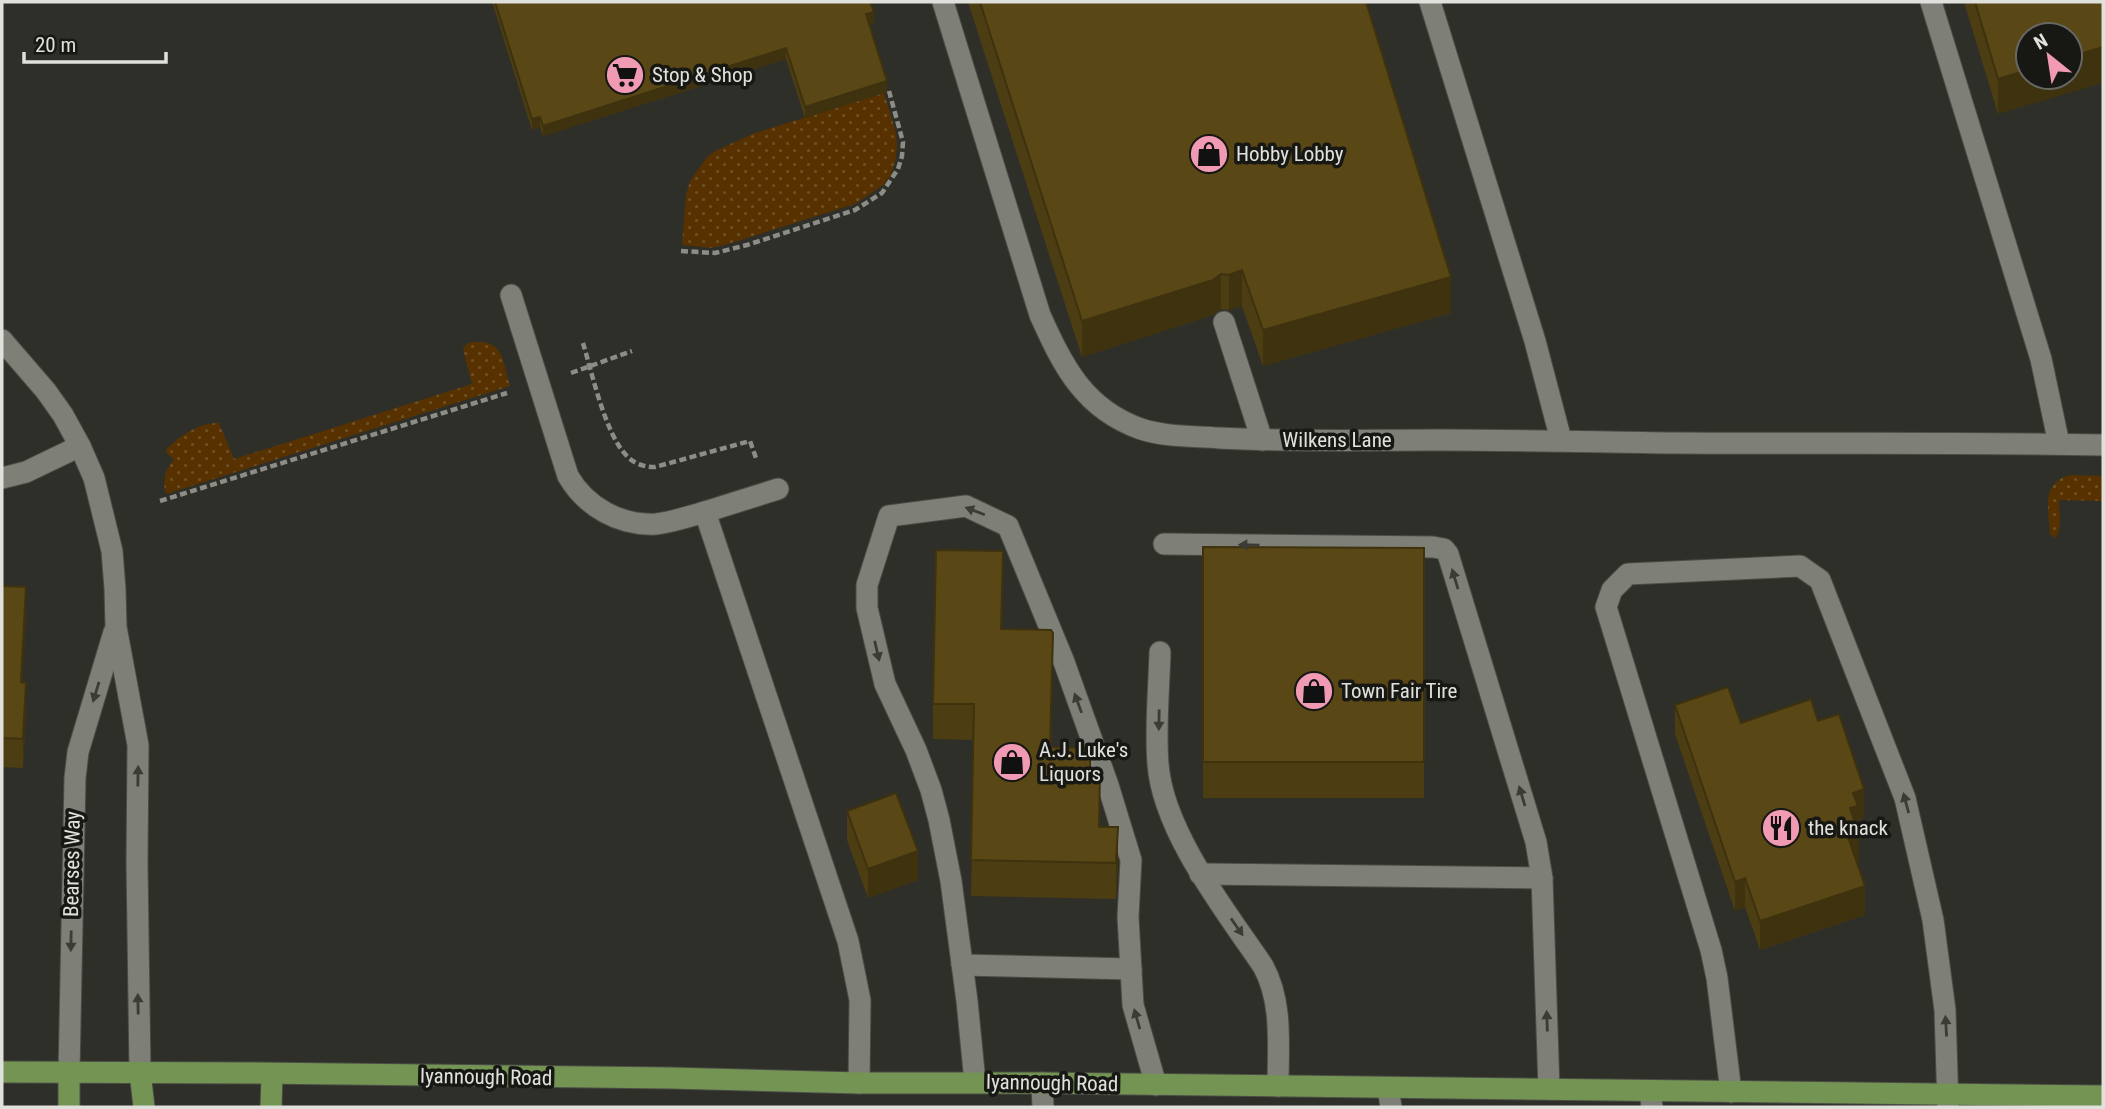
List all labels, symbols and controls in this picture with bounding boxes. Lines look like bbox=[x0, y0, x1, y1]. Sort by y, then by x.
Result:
scale bar bbox=[24, 21, 166, 65]
north arrow bbox=[2014, 21, 2084, 91]
text: N bbox=[2030, 29, 2052, 55]
text: 20 m bbox=[35, 33, 76, 57]
supermarket icon: Stop & Shop bbox=[604, 54, 646, 96]
place label: Stop & Shop bbox=[652, 63, 753, 87]
shop icon: Hobby Lobby bbox=[1188, 133, 1230, 175]
place label: Hobby Lobby bbox=[1236, 142, 1344, 166]
street label: Wilkens Lane bbox=[1282, 428, 1392, 452]
one-way arrow bbox=[964, 506, 985, 517]
one-way arrow bbox=[1238, 539, 1260, 551]
one-way arrow bbox=[1450, 568, 1460, 589]
one-way arrow bbox=[872, 640, 883, 662]
shop icon: Town Fair Tire bbox=[1293, 670, 1335, 712]
place label: Town Fair Tire bbox=[1341, 679, 1457, 703]
one-way arrow bbox=[90, 682, 101, 703]
one-way arrow bbox=[1073, 693, 1084, 714]
one-way arrow bbox=[1153, 709, 1164, 731]
place label: A.J. Luke's Liquors bbox=[1039, 738, 1128, 786]
shop icon: A.J. Luke's Liquors bbox=[991, 741, 1033, 783]
one-way arrow bbox=[132, 765, 144, 787]
one-way arrow bbox=[1517, 786, 1527, 807]
one-way arrow bbox=[1900, 792, 1911, 814]
restaurant icon: the knack bbox=[1760, 807, 1802, 849]
street label: Bearses Way bbox=[59, 811, 85, 917]
place label: the knack bbox=[1808, 816, 1888, 840]
one-way arrow bbox=[1230, 918, 1243, 937]
one-way arrow bbox=[65, 930, 76, 952]
one-way arrow bbox=[132, 993, 144, 1015]
one-way arrow bbox=[1132, 1009, 1142, 1030]
one-way arrow bbox=[1541, 1010, 1552, 1032]
one-way arrow bbox=[1940, 1015, 1951, 1037]
street label: Iyannough Road bbox=[420, 1064, 552, 1090]
street label: Iyannough Road bbox=[986, 1070, 1118, 1096]

